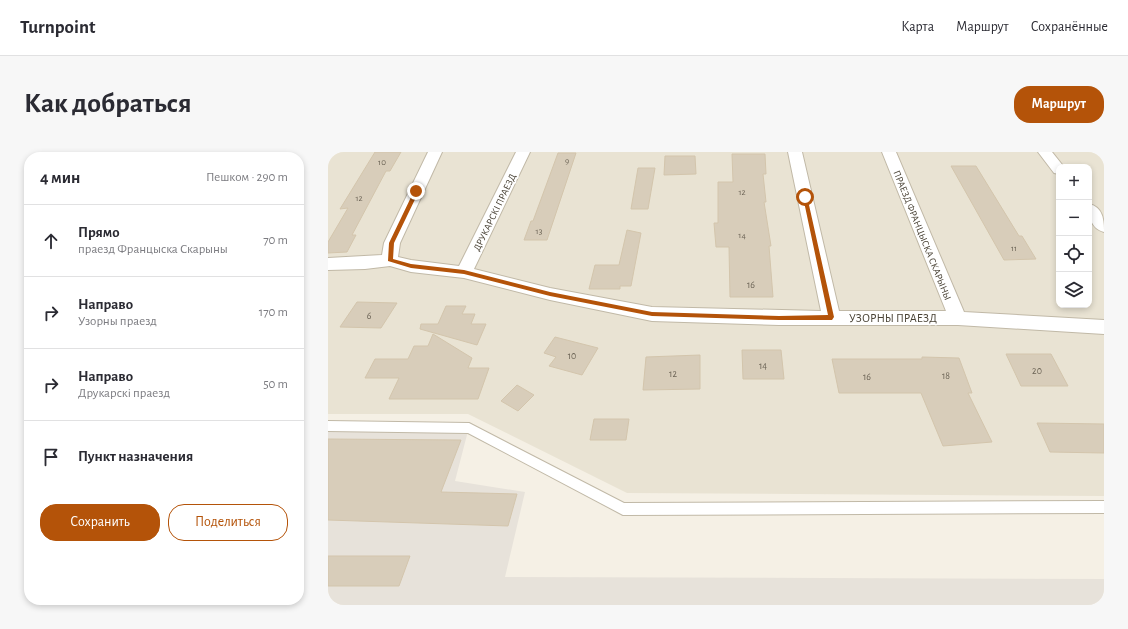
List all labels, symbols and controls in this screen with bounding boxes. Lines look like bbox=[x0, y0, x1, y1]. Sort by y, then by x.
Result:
text: Turnpoint bbox=[20, 18, 95, 37]
text: Карта bbox=[901, 20, 934, 34]
text: Маршрут bbox=[956, 20, 1009, 34]
text: Сохранённые bbox=[1031, 20, 1108, 34]
button: Маршрут bbox=[1014, 86, 1104, 123]
text: Как добраться bbox=[24, 90, 192, 118]
house number: 9 bbox=[565, 157, 569, 166]
house number: 10 bbox=[378, 158, 386, 167]
map controls bbox=[1056, 164, 1092, 308]
button: + bbox=[1056, 164, 1092, 200]
text: 4 мин bbox=[40, 169, 80, 186]
street label: ПРАЕЗД ФРАНЦЫСКА СКАРЫНЫ bbox=[891, 169, 953, 302]
text: Пешком · 290 m bbox=[206, 171, 288, 184]
street label: ДРУКАРСКІ ПРАЕЗД bbox=[472, 172, 518, 253]
route end bbox=[407, 182, 425, 200]
house number: 12 bbox=[738, 188, 746, 197]
route start bbox=[796, 188, 814, 206]
house number: 12 bbox=[355, 194, 363, 203]
button: − bbox=[1056, 200, 1092, 236]
text: Прямо bbox=[78, 225, 120, 240]
house number: 13 bbox=[536, 227, 543, 236]
icon: ahead bbox=[40, 230, 62, 252]
house number: 14 bbox=[738, 231, 746, 240]
text: 70 m bbox=[263, 234, 288, 247]
button: locate bbox=[1056, 236, 1092, 272]
text: праезд Францыска Скарыны bbox=[78, 243, 228, 256]
house number: 11 bbox=[1011, 244, 1017, 253]
button: layers bbox=[1056, 272, 1092, 308]
house number: 16 bbox=[747, 280, 755, 290]
text: Направо bbox=[78, 297, 133, 312]
icon: right bbox=[40, 302, 62, 324]
text: 170 m bbox=[259, 306, 288, 319]
house number: 6 bbox=[367, 311, 372, 321]
street label: УЗОРНЫ ПРАЕЗД bbox=[849, 312, 937, 324]
text: Узорны праезд bbox=[78, 315, 157, 328]
house number: 10 bbox=[568, 351, 576, 361]
house number: 14 bbox=[759, 361, 767, 371]
house number: 20 bbox=[1032, 366, 1042, 376]
text: Направо bbox=[78, 369, 133, 384]
house number: 12 bbox=[669, 369, 677, 379]
house number: 18 bbox=[942, 371, 950, 381]
house number: 16 bbox=[863, 372, 871, 382]
icon: right bbox=[40, 374, 62, 396]
text: 50 m bbox=[263, 378, 288, 391]
text: Друкарскі праезд bbox=[78, 387, 170, 400]
icon: arrive bbox=[40, 446, 62, 468]
text: Пункт назначения bbox=[78, 449, 193, 464]
button: Сохранить bbox=[40, 504, 160, 541]
button: Поделиться bbox=[168, 504, 288, 541]

